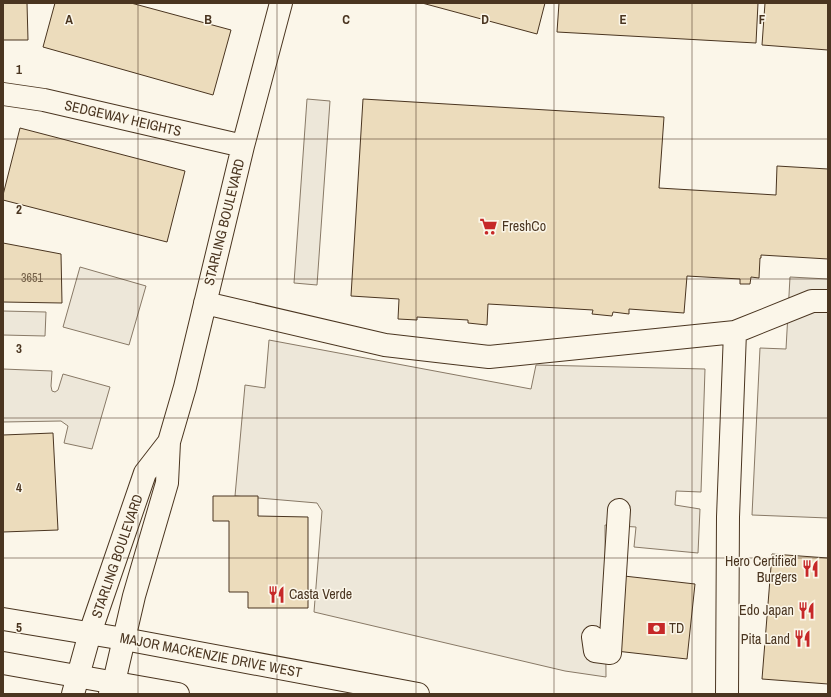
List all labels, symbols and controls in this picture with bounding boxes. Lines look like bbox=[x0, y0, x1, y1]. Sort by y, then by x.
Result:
text: A bbox=[65, 11, 73, 28]
text: B bbox=[204, 11, 212, 28]
text: C bbox=[342, 11, 350, 28]
text: D bbox=[481, 11, 489, 28]
text: E bbox=[619, 11, 627, 28]
text: F bbox=[759, 11, 766, 28]
text: 1 bbox=[16, 61, 22, 78]
street label: SEDGEWAY HEIGHTS bbox=[63, 96, 183, 140]
street label: STARLING BOULEVARD bbox=[200, 157, 248, 287]
text: 2 bbox=[16, 201, 22, 218]
supermarket icon: FreshCo bbox=[479, 216, 499, 236]
place label: FreshCo bbox=[502, 217, 546, 235]
house number: 3651 bbox=[21, 270, 43, 286]
text: 3 bbox=[16, 340, 22, 357]
text: 4 bbox=[16, 479, 22, 496]
street label: STARLING BOULEVARD bbox=[87, 492, 147, 620]
place label: Hero Certified Burgers bbox=[725, 552, 797, 586]
restaurant icon: Hero Certified Burgers bbox=[800, 559, 820, 579]
restaurant icon: Casta Verde bbox=[266, 584, 286, 604]
place label: Casta Verde bbox=[289, 585, 352, 603]
restaurant icon: Edo Japan bbox=[797, 600, 817, 620]
place label: Edo Japan bbox=[739, 601, 794, 619]
bank icon: TD bbox=[646, 618, 666, 638]
text: 5 bbox=[16, 619, 22, 636]
place label: TD bbox=[669, 619, 684, 637]
street label: MAJOR MACKENZIE DRIVE WEST bbox=[118, 629, 304, 681]
restaurant icon: Pita Land bbox=[793, 629, 813, 649]
place label: Pita Land bbox=[741, 630, 790, 648]

